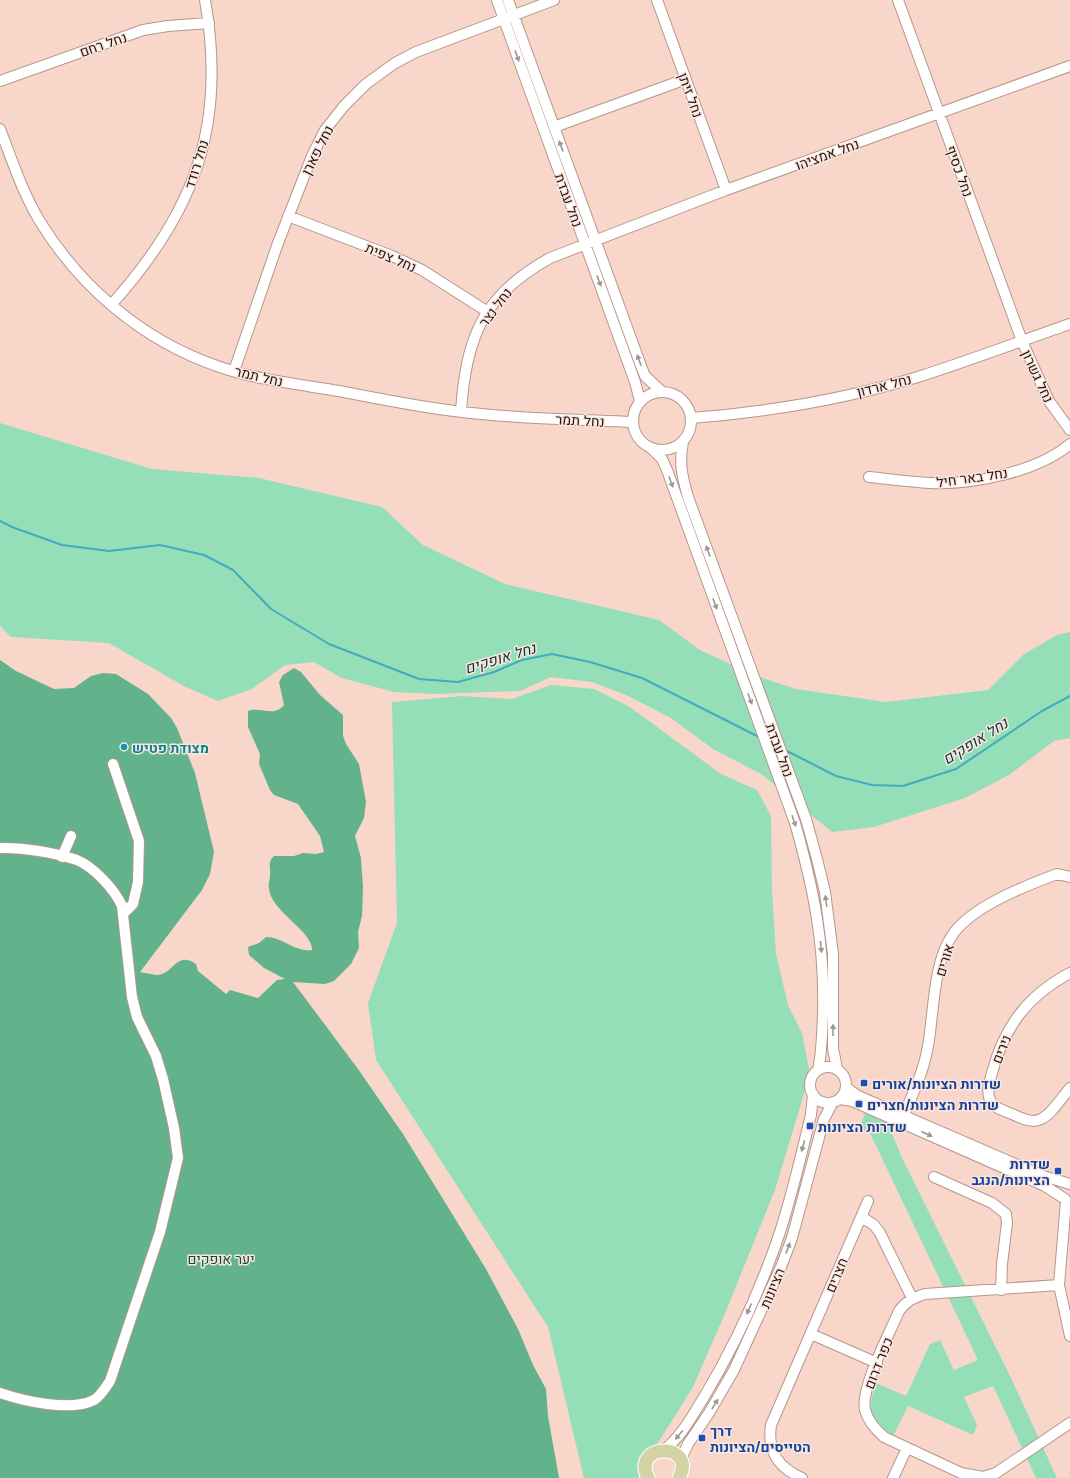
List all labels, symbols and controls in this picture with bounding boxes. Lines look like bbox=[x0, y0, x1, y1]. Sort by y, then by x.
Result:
street label: נחל רחם bbox=[77, 28, 129, 60]
one-way arrow bbox=[514, 50, 520, 62]
street label: נחל זיתן bbox=[675, 70, 707, 120]
street label: נחל פארן bbox=[297, 122, 337, 178]
street label: נחל אמציהו bbox=[793, 135, 861, 173]
street label: נחל רודד bbox=[181, 137, 211, 191]
one-way arrow bbox=[558, 140, 564, 152]
street label: נחל כסיף bbox=[943, 143, 977, 199]
street label: נחל עבדת bbox=[551, 171, 587, 229]
street label: נחל צפית bbox=[363, 239, 419, 275]
one-way arrow bbox=[596, 276, 602, 288]
street label: נחל נצר bbox=[475, 284, 515, 330]
street label: נחל גשרון bbox=[1018, 347, 1058, 405]
one-way arrow bbox=[635, 354, 641, 366]
street label: נחל תמר bbox=[233, 362, 285, 390]
street label: נחל ארדון bbox=[855, 370, 913, 400]
street label: נחל תמר bbox=[555, 410, 605, 430]
street label: נחל באר חיל bbox=[935, 464, 1009, 490]
one-way arrow bbox=[669, 476, 675, 488]
one-way arrow bbox=[704, 545, 710, 557]
one-way arrow bbox=[713, 598, 719, 610]
water label: נחל אופקים bbox=[462, 638, 539, 678]
one-way arrow bbox=[747, 693, 753, 705]
water label: נחל אופקים bbox=[939, 713, 1012, 768]
street label: נחל עבדת bbox=[762, 721, 798, 779]
place label: מצודת פטיש bbox=[132, 739, 209, 756]
marker: מצודת פטיש bbox=[119, 742, 129, 752]
one-way arrow bbox=[792, 815, 798, 827]
one-way arrow bbox=[823, 895, 829, 907]
one-way arrow bbox=[818, 940, 824, 953]
street label: אורים bbox=[931, 942, 957, 978]
one-way arrow bbox=[830, 1023, 836, 1036]
street label: נירים bbox=[988, 1032, 1014, 1066]
place label: שדרות הציונות/אורים bbox=[872, 1075, 1001, 1092]
marker: שדרות הציונות/אורים bbox=[859, 1078, 869, 1088]
place label: שדרות הציונות/חצרים bbox=[867, 1096, 999, 1113]
marker: שדרות הציונות/חצרים bbox=[854, 1099, 864, 1109]
place label: שדרות הציונות bbox=[818, 1118, 907, 1135]
marker: שדרות הציונות bbox=[805, 1121, 815, 1131]
one-way arrow bbox=[922, 1132, 934, 1138]
one-way arrow bbox=[800, 1140, 806, 1152]
place label: שדרות הציונות/הנגב bbox=[971, 1155, 1050, 1188]
marker: שדרות הציונות/הנגב bbox=[1053, 1166, 1063, 1176]
one-way arrow bbox=[785, 1242, 791, 1254]
park label: יער אופקים bbox=[188, 1250, 254, 1267]
street label: חצרים bbox=[821, 1255, 851, 1295]
street label: הציונות bbox=[756, 1265, 788, 1311]
one-way arrow bbox=[746, 1303, 752, 1315]
street label: כפר דרום bbox=[860, 1335, 896, 1391]
one-way arrow bbox=[711, 1399, 719, 1409]
place label: דרך הטייסים/הציונות bbox=[710, 1422, 811, 1455]
one-way arrow bbox=[675, 1429, 684, 1440]
marker: דרך הטייסים/הציונות bbox=[697, 1433, 707, 1443]

